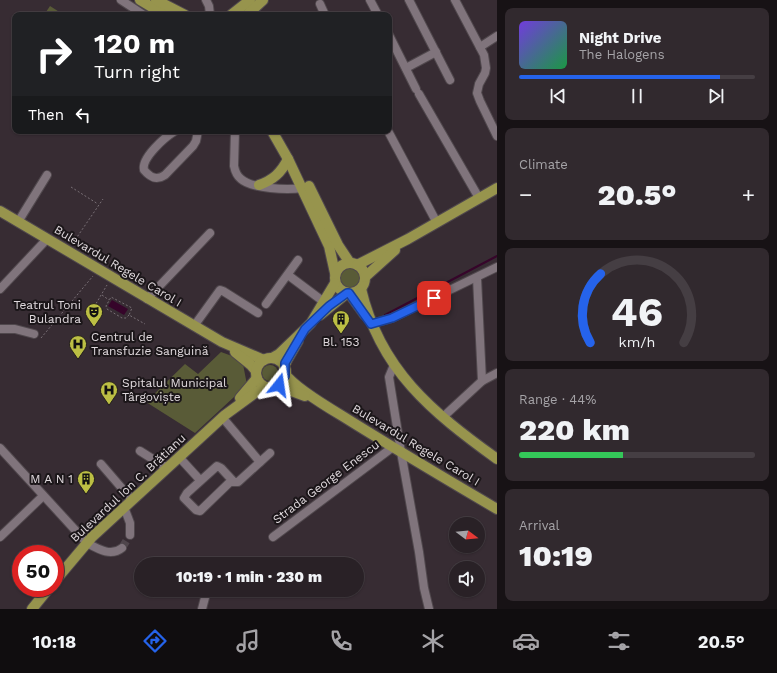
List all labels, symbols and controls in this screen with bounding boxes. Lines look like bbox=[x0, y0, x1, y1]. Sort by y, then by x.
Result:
text: 120 m bbox=[94, 27, 175, 60]
icon: right bbox=[28, 28, 80, 80]
text: Night Drive bbox=[579, 29, 662, 47]
text: The Halogens bbox=[579, 47, 665, 62]
text: Turn right bbox=[94, 61, 180, 82]
icon: previous bbox=[547, 85, 569, 107]
icon: pause bbox=[626, 85, 648, 107]
icon: next bbox=[705, 85, 727, 107]
icon: left bbox=[72, 104, 94, 126]
text: Then bbox=[28, 106, 64, 124]
text: Climate bbox=[519, 157, 568, 172]
text: 20.5° bbox=[597, 177, 677, 212]
text: − bbox=[519, 182, 532, 207]
text: + bbox=[742, 182, 755, 207]
street label: Bulevardul Regele Carol I bbox=[52, 222, 184, 310]
pin bbox=[417, 281, 451, 315]
text: 46 bbox=[611, 286, 663, 335]
icon: arrive bbox=[423, 287, 445, 309]
place label: Teatrul Toni Bulandra bbox=[13, 298, 81, 326]
theatre icon: Teatrul Toni Bulandra bbox=[84, 302, 104, 327]
building icon: Bl. 153 bbox=[331, 309, 351, 334]
place label: Centrul de Transfuzie Sanguină bbox=[91, 330, 209, 358]
text: km/h bbox=[619, 333, 655, 349]
hospital icon: Centrul de Transfuzie Sanguină bbox=[68, 334, 88, 359]
place label: Bl. 153 bbox=[322, 335, 360, 349]
position arrow bbox=[258, 364, 300, 406]
place label: Spitalul Municipal Târgoviște bbox=[122, 376, 227, 404]
hospital icon: Spitalul Municipal Târgoviște bbox=[99, 380, 119, 405]
text: Range · 44% bbox=[519, 392, 596, 407]
street label: Bulevardul Regele Carol I bbox=[350, 401, 482, 489]
text: 220 km bbox=[519, 412, 630, 447]
street label: Bulevardul Ion C. Brătianu bbox=[68, 431, 188, 545]
street label: Strada George Enescu bbox=[270, 437, 382, 527]
building icon: M A N 1 bbox=[76, 469, 96, 494]
place label: M A N 1 bbox=[30, 472, 73, 486]
north arrow bbox=[449, 517, 485, 553]
map controls bbox=[449, 517, 485, 597]
text: Arrival bbox=[519, 518, 560, 533]
text: 10:19 bbox=[519, 538, 593, 573]
speed limit sign: 50 bbox=[12, 545, 64, 597]
button: sound bbox=[449, 561, 485, 597]
text: 10:19 · 1 min · 230 m bbox=[176, 568, 322, 586]
icon: directions bbox=[141, 627, 169, 655]
icon: music bbox=[234, 627, 262, 655]
icon: phone bbox=[327, 627, 355, 655]
icon: climate bbox=[419, 627, 447, 655]
icon: car bbox=[512, 627, 540, 655]
icon: filters bbox=[605, 627, 633, 655]
text: 10:18 bbox=[32, 631, 76, 652]
text: 20.5° bbox=[698, 631, 745, 652]

